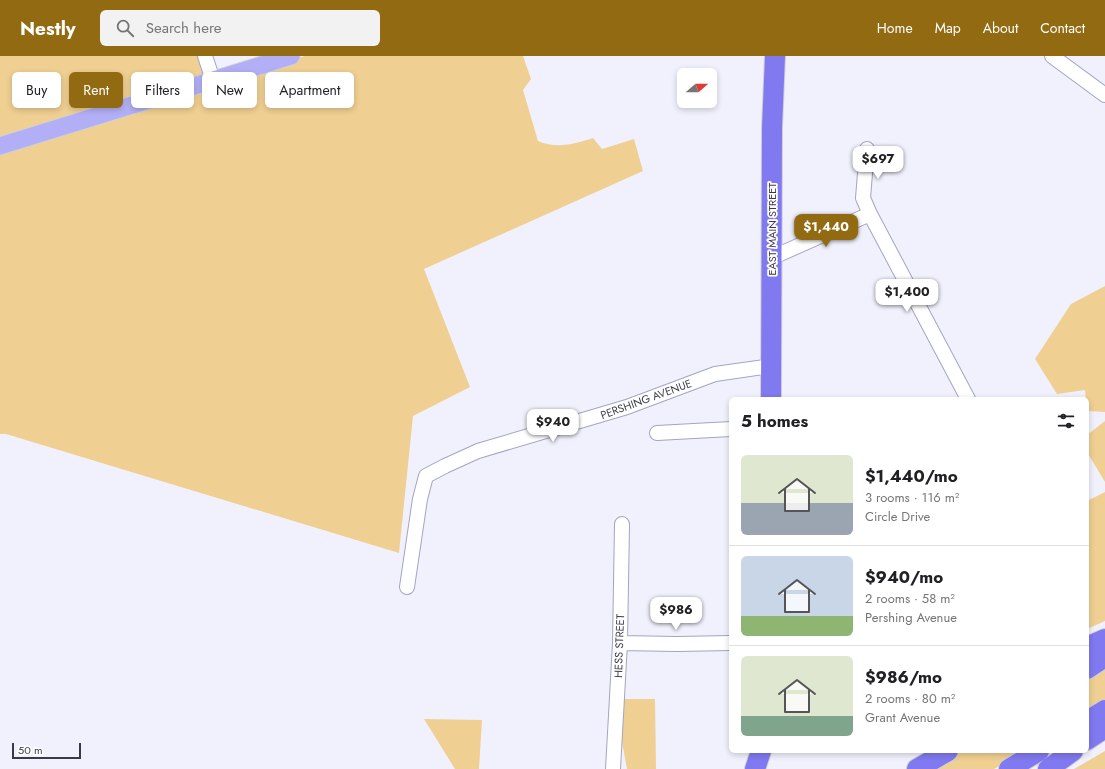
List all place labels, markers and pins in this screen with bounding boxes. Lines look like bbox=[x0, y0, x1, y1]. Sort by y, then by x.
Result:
pin: $697 bbox=[854, 146, 902, 180]
pin: $1,440 bbox=[793, 214, 859, 248]
pin: $1,400 bbox=[874, 279, 940, 313]
pin: $940 bbox=[529, 409, 577, 443]
pin: $986 bbox=[652, 597, 700, 631]

